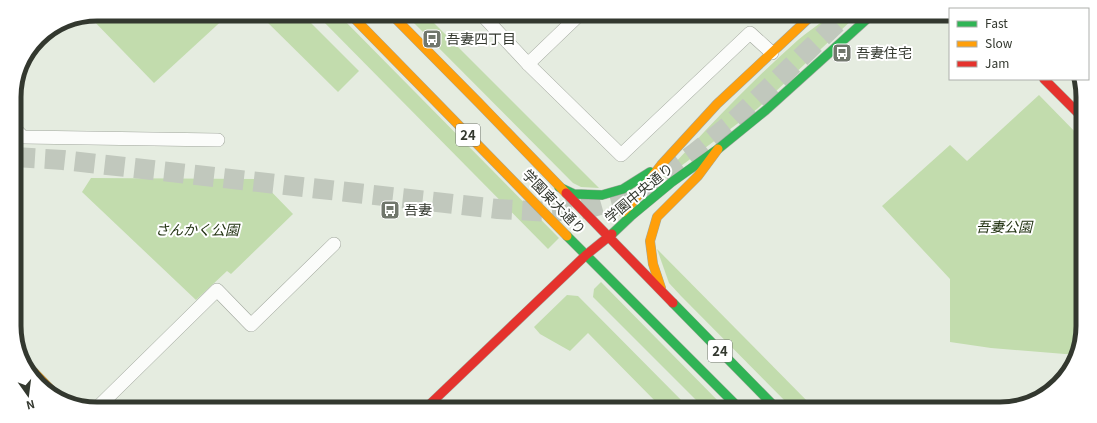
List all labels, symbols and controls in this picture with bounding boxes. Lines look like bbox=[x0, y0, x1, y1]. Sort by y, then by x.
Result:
legend bbox=[949, 8, 1089, 80]
text: Fast bbox=[985, 14, 1008, 31]
bus stop icon: 吾妻四丁目 bbox=[421, 28, 443, 50]
place label: 吾妻四丁目 bbox=[446, 28, 516, 48]
text: Slow bbox=[985, 34, 1013, 51]
bus stop icon: 吾妻住宅 bbox=[831, 42, 853, 64]
place label: 吾妻住宅 bbox=[856, 42, 912, 62]
text: Jam bbox=[985, 54, 1009, 71]
road number: 24 bbox=[456, 124, 480, 146]
street label: 学園中央通り bbox=[600, 158, 677, 227]
street label: 学園東大通り bbox=[518, 164, 591, 238]
bus stop icon: 吾妻 bbox=[379, 199, 401, 221]
place label: 吾妻 bbox=[404, 199, 432, 219]
park label: 吾妻公園 bbox=[976, 216, 1034, 236]
park label: さんかく公園 bbox=[155, 219, 241, 239]
road number: 24 bbox=[708, 340, 732, 362]
north arrow bbox=[8, 375, 48, 415]
text: N bbox=[25, 397, 37, 414]

